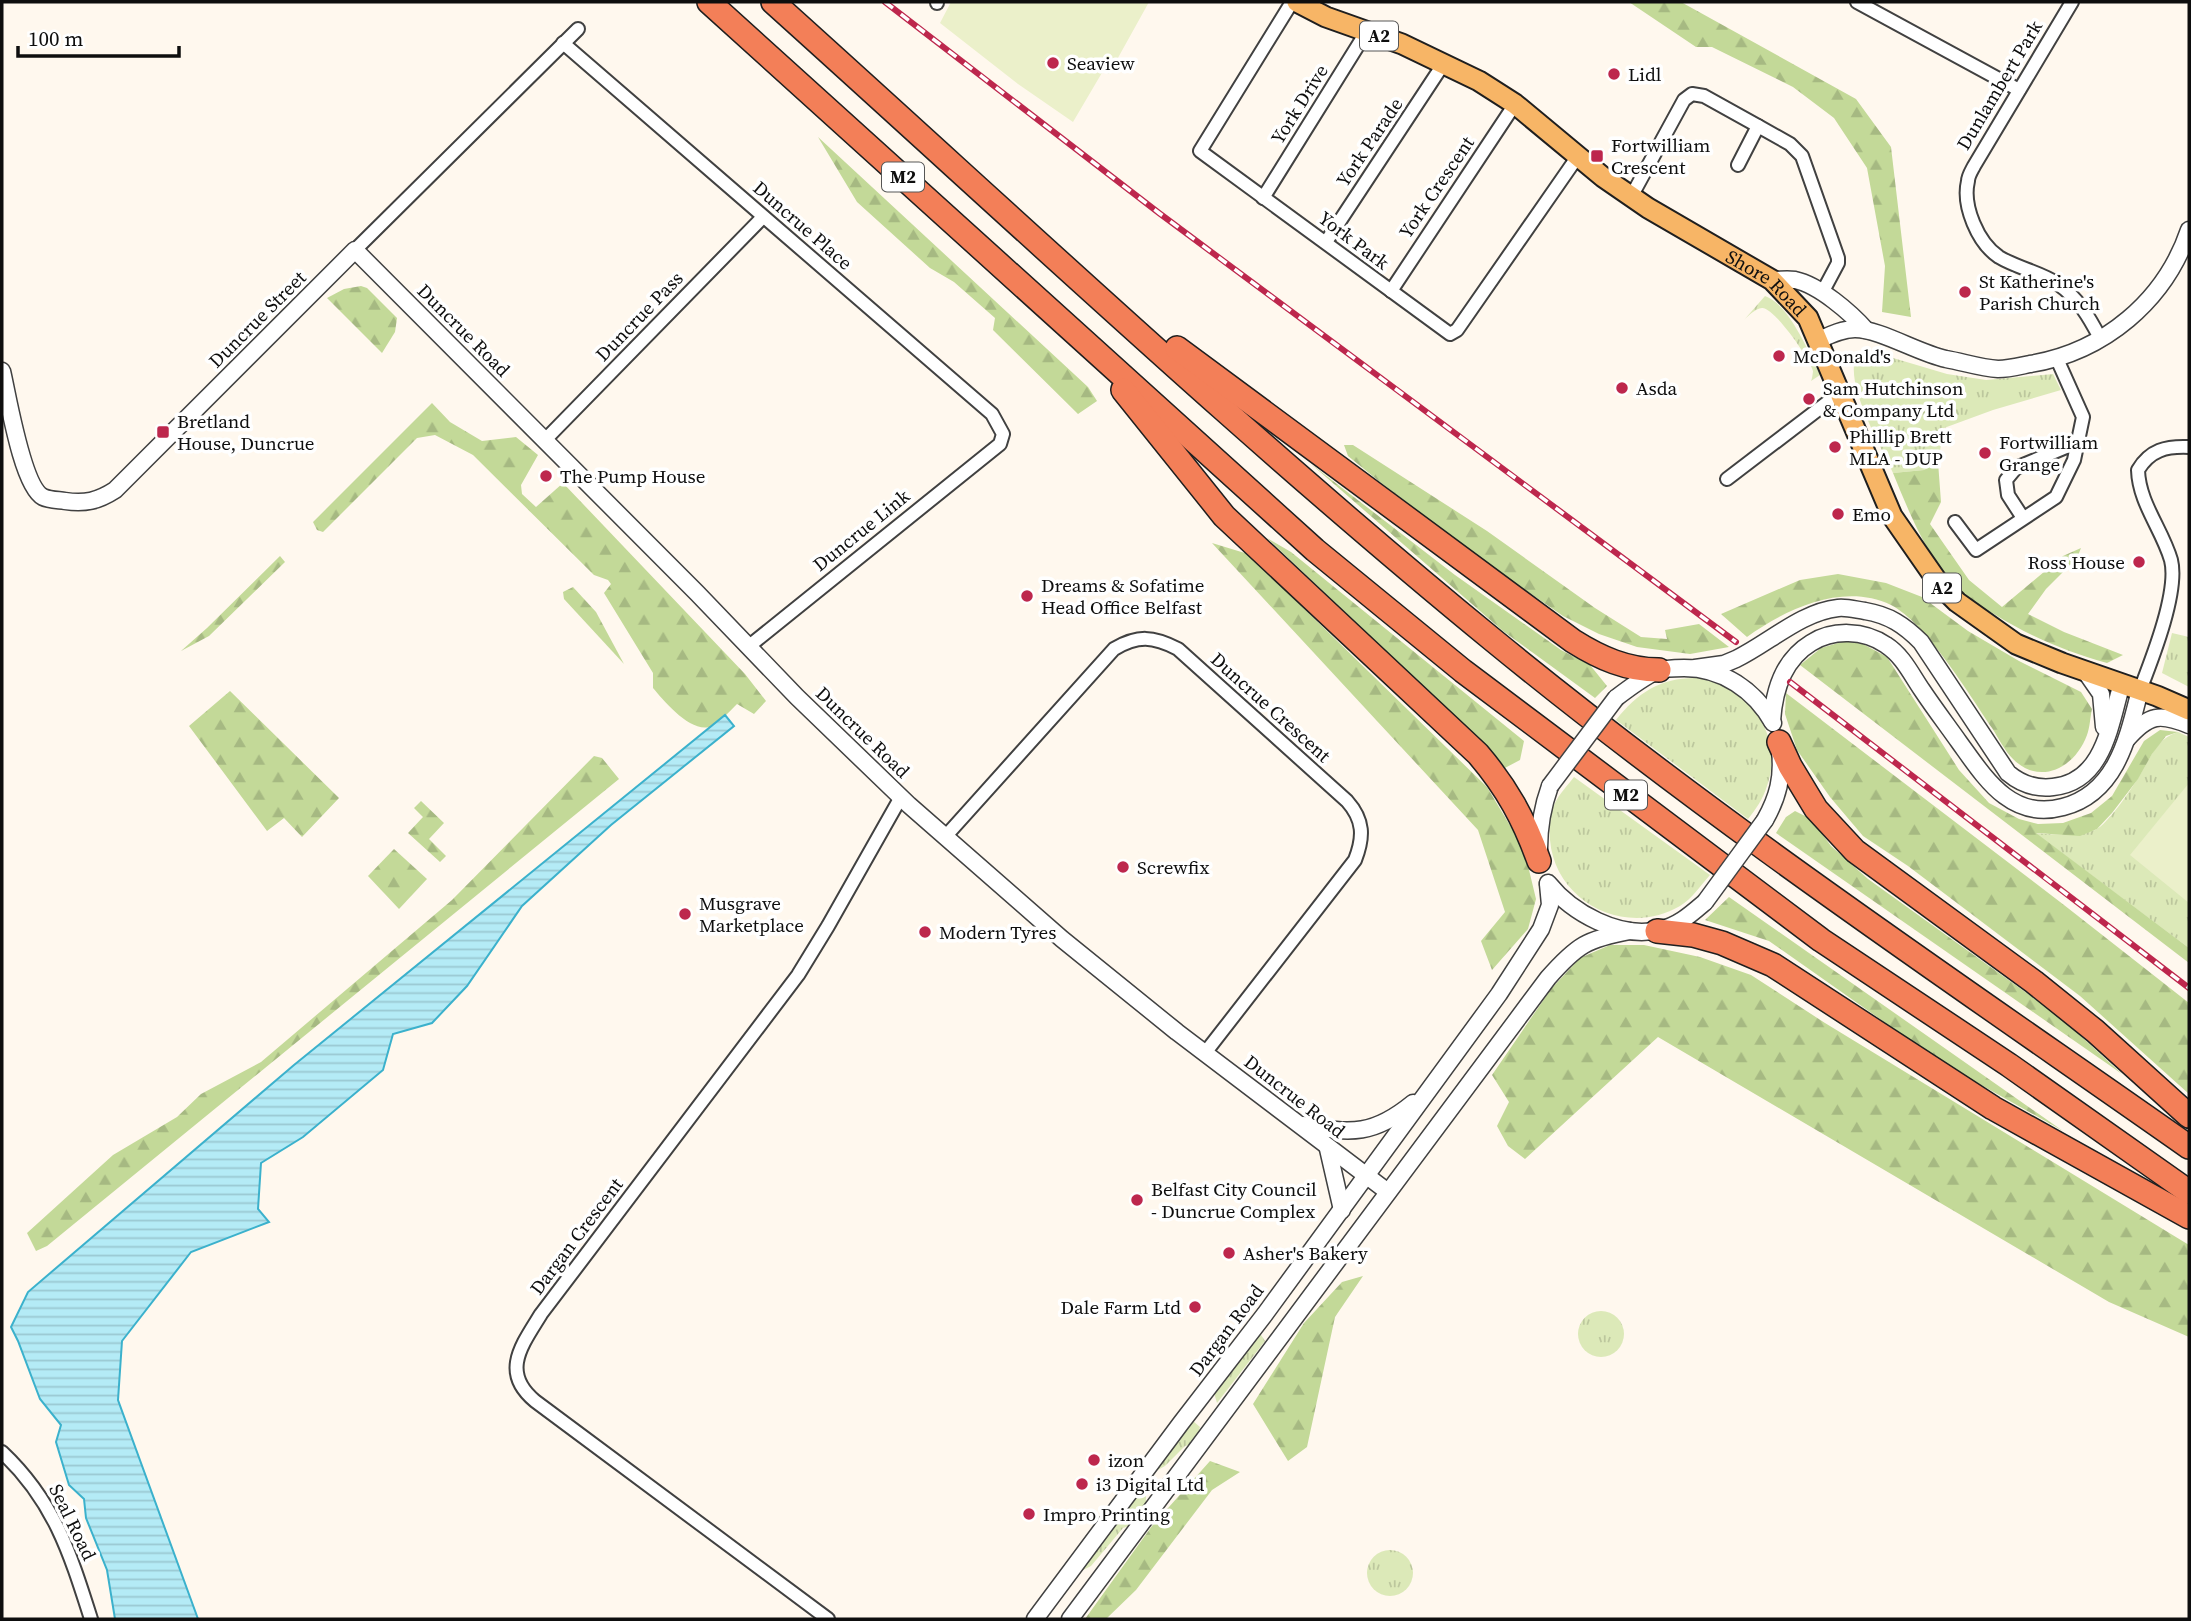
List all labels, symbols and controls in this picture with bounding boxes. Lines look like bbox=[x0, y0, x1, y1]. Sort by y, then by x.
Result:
scale bar bbox=[18, 14, 178, 58]
street label: Dunlambert Park bbox=[1950, 15, 2048, 155]
road number: A2 bbox=[1360, 22, 1398, 51]
text: 100 m bbox=[28, 24, 83, 53]
place label: Seaview bbox=[1067, 50, 1135, 76]
marker: Seaview bbox=[1045, 55, 1061, 71]
street label: York Drive bbox=[1264, 59, 1334, 149]
place label: Lidl bbox=[1628, 61, 1662, 87]
marker: Lidl bbox=[1606, 66, 1622, 82]
street label: York Parade bbox=[1330, 92, 1408, 192]
street label: York Crescent bbox=[1392, 130, 1480, 243]
place label: Fortwilliam Crescent bbox=[1611, 132, 1710, 180]
marker: Fortwilliam Crescent bbox=[1589, 148, 1605, 164]
road number: M2 bbox=[882, 162, 924, 192]
street label: Duncrue Place bbox=[748, 175, 858, 275]
street label: York Park bbox=[1313, 205, 1395, 276]
street label: Shore Road bbox=[1721, 243, 1813, 322]
street label: Duncrue Street bbox=[203, 264, 312, 373]
street label: Duncrue Pass bbox=[589, 265, 689, 367]
place label: St Katherine's Parish Church bbox=[1979, 268, 2100, 316]
street label: Duncrue Road bbox=[412, 278, 516, 382]
marker: St Katherine's Parish Church bbox=[1957, 284, 1973, 300]
place label: McDonald's bbox=[1793, 343, 1891, 369]
marker: McDonald's bbox=[1771, 348, 1787, 364]
place label: Asda bbox=[1636, 375, 1677, 401]
place label: Sam Hutchinson & Company Ltd bbox=[1823, 375, 1964, 423]
marker: Asda bbox=[1614, 380, 1630, 396]
marker: Sam Hutchinson & Company Ltd bbox=[1801, 391, 1817, 407]
place label: Bretland House, Duncrue bbox=[177, 408, 315, 456]
place label: Phillip Brett MLA - DUP bbox=[1849, 423, 1952, 471]
marker: Bretland House, Duncrue bbox=[155, 424, 171, 440]
place label: Fortwilliam Grange bbox=[1999, 429, 2098, 477]
marker: Phillip Brett MLA - DUP bbox=[1827, 439, 1843, 455]
marker: Fortwilliam Grange bbox=[1977, 445, 1993, 461]
place label: The Pump House bbox=[560, 463, 705, 489]
marker: The Pump House bbox=[538, 468, 554, 484]
street label: Duncrue Link bbox=[807, 483, 915, 577]
place label: Emo bbox=[1852, 501, 1891, 527]
marker: Emo bbox=[1830, 506, 1846, 522]
place label: Ross House bbox=[2028, 549, 2125, 575]
marker: Ross House bbox=[2131, 554, 2147, 570]
place label: Dreams & Sofatime Head Office Belfast bbox=[1041, 572, 1205, 620]
road number: A2 bbox=[1923, 574, 1961, 602]
marker: Dreams & Sofatime Head Office Belfast bbox=[1019, 588, 1035, 604]
street label: Duncrue Crescent bbox=[1206, 646, 1337, 768]
street label: Duncrue Road bbox=[810, 680, 916, 784]
road number: M2 bbox=[1605, 780, 1647, 810]
place label: Screwfix bbox=[1137, 854, 1209, 880]
marker: Screwfix bbox=[1115, 859, 1131, 875]
place label: Musgrave Marketplace bbox=[699, 890, 804, 938]
marker: Musgrave Marketplace bbox=[677, 906, 693, 922]
place label: Modern Tyres bbox=[939, 919, 1056, 945]
marker: Modern Tyres bbox=[917, 924, 933, 940]
street label: Duncrue Road bbox=[1239, 1048, 1351, 1144]
street label: Dargan Crescent bbox=[523, 1172, 629, 1300]
place label: Belfast City Council - Duncrue Complex bbox=[1151, 1176, 1317, 1224]
marker: Belfast City Council - Duncrue Complex bbox=[1129, 1192, 1145, 1208]
place label: Asher's Bakery bbox=[1243, 1240, 1368, 1266]
marker: Asher's Bakery bbox=[1221, 1245, 1237, 1261]
street label: Dargan Road bbox=[1183, 1278, 1269, 1381]
place label: Dale Farm Ltd bbox=[1061, 1294, 1181, 1320]
marker: Dale Farm Ltd bbox=[1187, 1299, 1203, 1315]
place label: izon bbox=[1108, 1447, 1144, 1473]
marker: izon bbox=[1086, 1452, 1102, 1468]
place label: i3 Digital Ltd bbox=[1096, 1471, 1204, 1497]
marker: i3 Digital Ltd bbox=[1074, 1476, 1090, 1492]
street label: Seal Road bbox=[43, 1479, 103, 1565]
place label: Impro Printing bbox=[1043, 1501, 1170, 1527]
marker: Impro Printing bbox=[1021, 1506, 1037, 1522]

